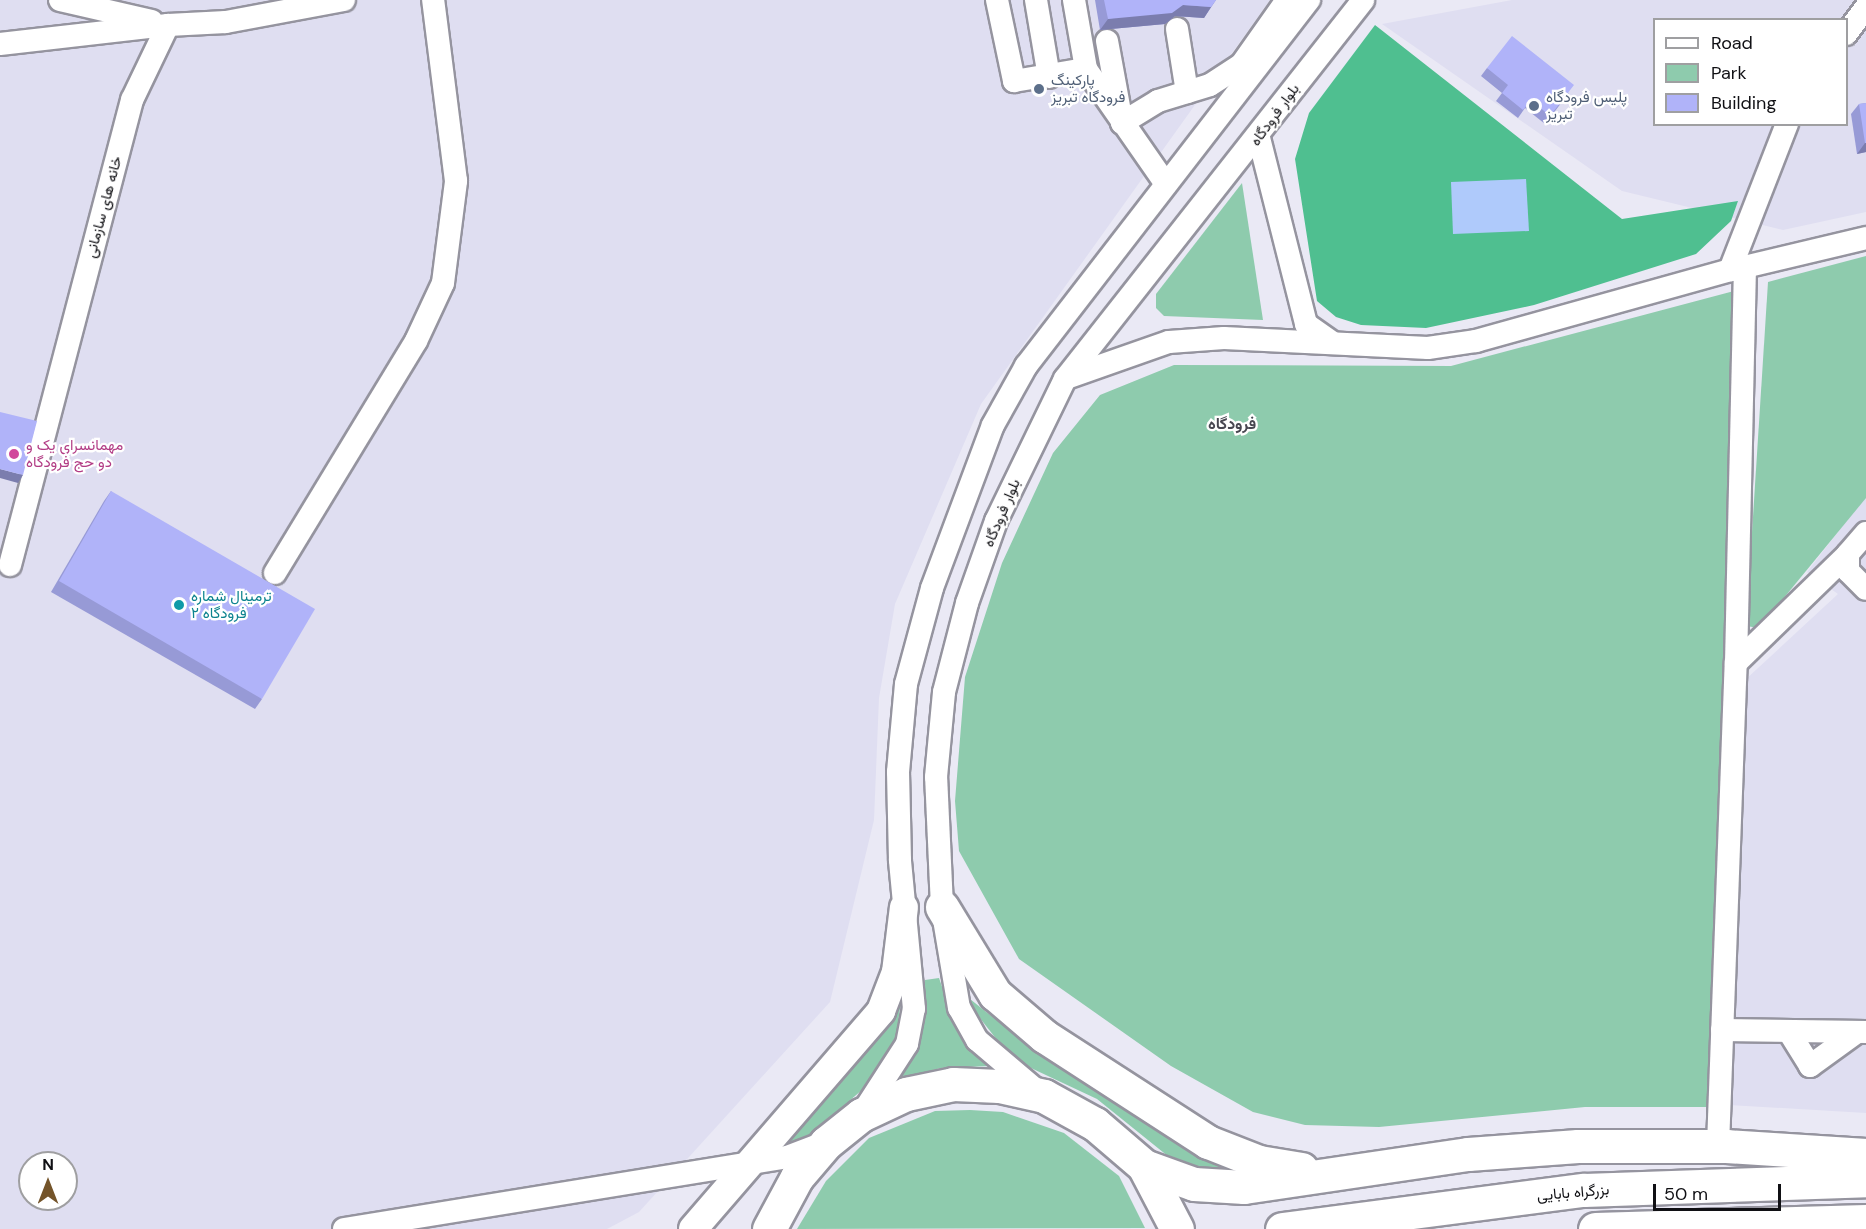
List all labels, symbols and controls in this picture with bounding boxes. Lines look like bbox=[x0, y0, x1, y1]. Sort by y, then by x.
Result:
legend bbox=[1653, 18, 1848, 126]
text: Road bbox=[1711, 31, 1753, 55]
text: Park bbox=[1711, 61, 1747, 85]
place label: پارکینگ فرودگاه تبریز bbox=[1051, 71, 1125, 106]
street label: بلوار فرودگاه bbox=[1247, 81, 1303, 149]
marker: پارکینگ فرودگاه تبریز bbox=[1032, 82, 1046, 96]
place label: پلیس فرودگاه تبریز bbox=[1546, 88, 1627, 123]
text: Building bbox=[1711, 91, 1776, 115]
marker: پلیس فرودگاه تبریز bbox=[1527, 99, 1541, 113]
street label: خانه های سازمانی bbox=[82, 154, 126, 260]
district label: فرودگاه bbox=[1208, 414, 1256, 434]
place label: مهمانسرای یک و دو حج فرودگاه bbox=[26, 436, 123, 471]
marker: مهمانسرای یک و دو حج فرودگاه bbox=[7, 447, 21, 461]
street label: بلوار فرودگاه bbox=[980, 476, 1024, 550]
place label: ترمينال شماره ۲ فرودگاه bbox=[191, 587, 272, 622]
marker: ترمينال شماره ۲ فرودگاه bbox=[172, 598, 186, 612]
north arrow bbox=[18, 1151, 78, 1211]
text: N bbox=[42, 1154, 54, 1175]
scale bar bbox=[1656, 1172, 1784, 1210]
street label: بزرگراه بابایی bbox=[1536, 1181, 1610, 1205]
text: 50 m bbox=[1664, 1182, 1708, 1206]

